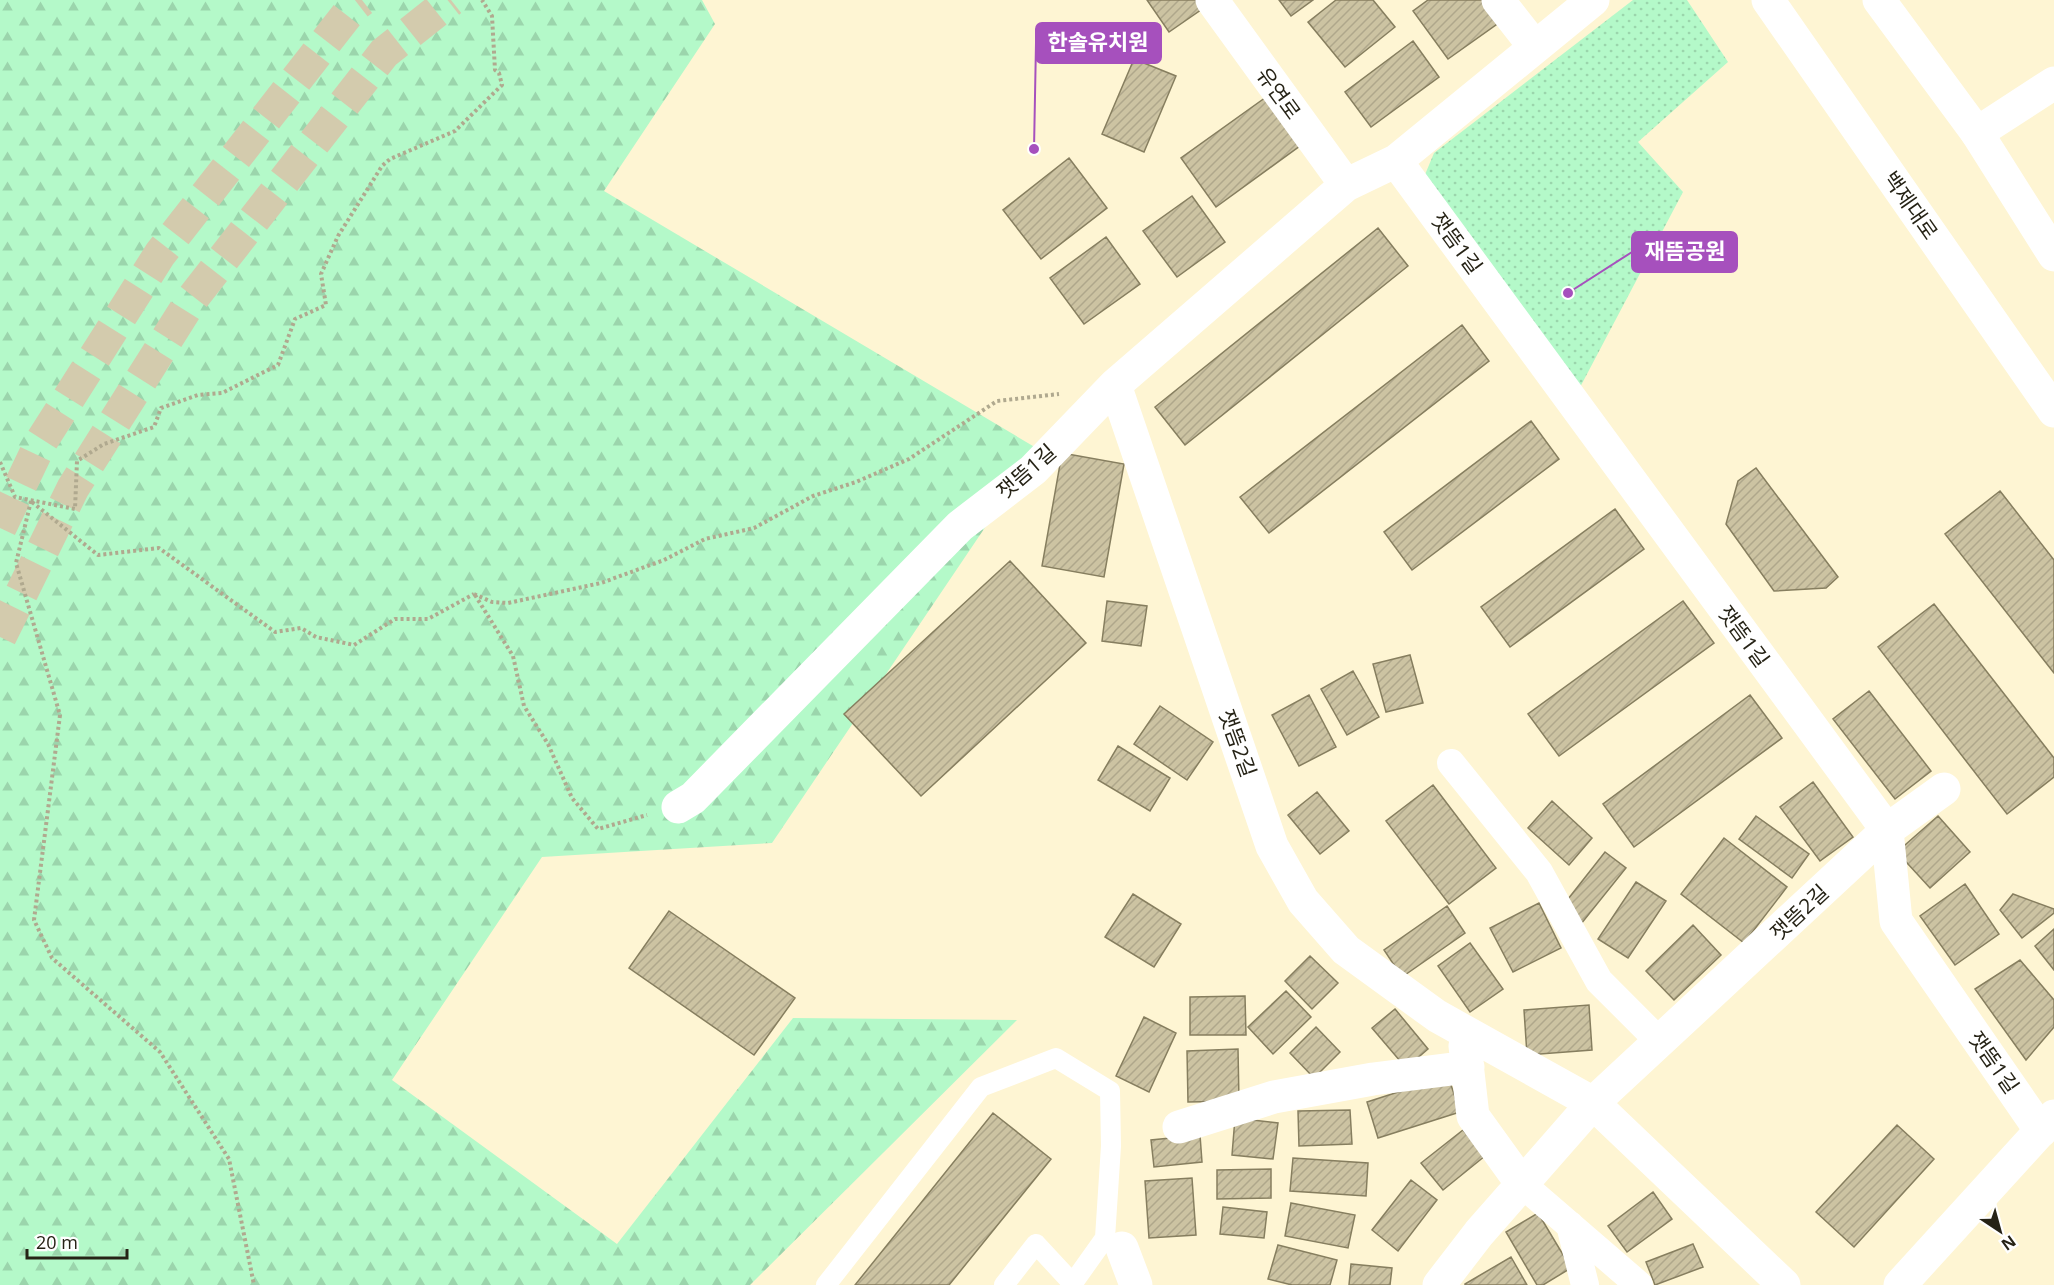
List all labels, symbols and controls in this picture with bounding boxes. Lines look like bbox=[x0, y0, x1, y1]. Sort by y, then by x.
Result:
callout: 한솔유치원 bbox=[1036, 23, 1161, 63]
text: 한솔유치원 bbox=[1047, 26, 1149, 56]
street label: 유연로 bbox=[1251, 61, 1307, 125]
street label: 백제대로 bbox=[1877, 165, 1945, 245]
street label: 잿뜸1길 bbox=[1425, 206, 1489, 280]
callout: 재뜸공원 bbox=[1632, 232, 1737, 272]
text: 재뜸공원 bbox=[1645, 235, 1725, 265]
street label: 잿뜸1길 bbox=[990, 437, 1062, 505]
street label: 잿뜸1길 bbox=[1712, 599, 1776, 673]
street label: 잿뜸2길 bbox=[1213, 705, 1263, 781]
street label: 잿뜸2길 bbox=[1764, 878, 1834, 946]
street label: 잿뜸1길 bbox=[1962, 1025, 2026, 1099]
north arrow bbox=[1970, 1201, 2030, 1261]
scale bar bbox=[27, 1222, 128, 1260]
text: 20 m bbox=[36, 1230, 78, 1254]
text: N bbox=[1997, 1230, 2021, 1256]

